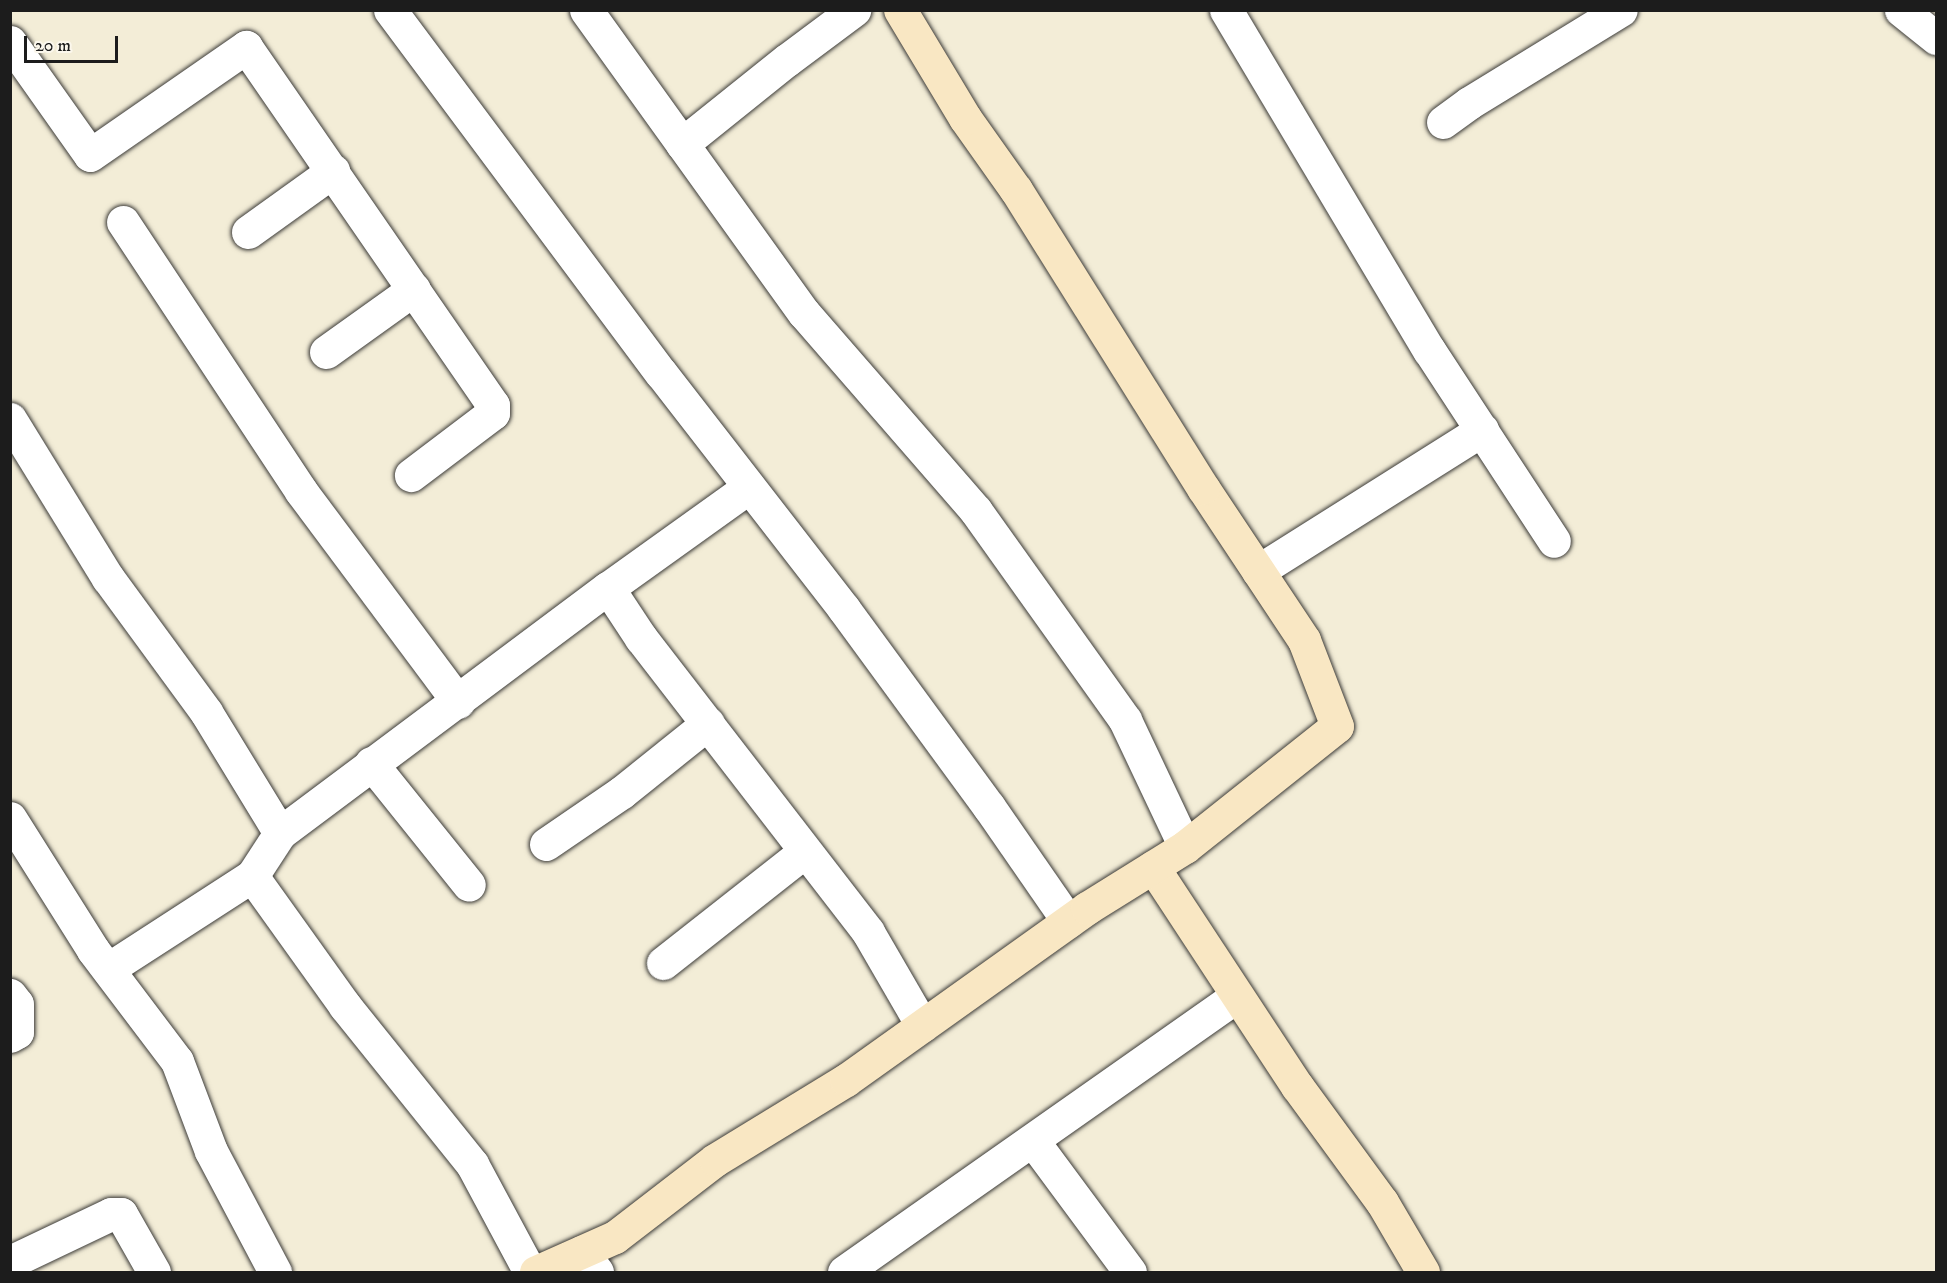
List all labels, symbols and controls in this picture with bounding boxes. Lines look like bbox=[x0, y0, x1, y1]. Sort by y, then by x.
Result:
scale bar bbox=[27, 24, 122, 62]
text: 20 m bbox=[35, 35, 71, 57]

